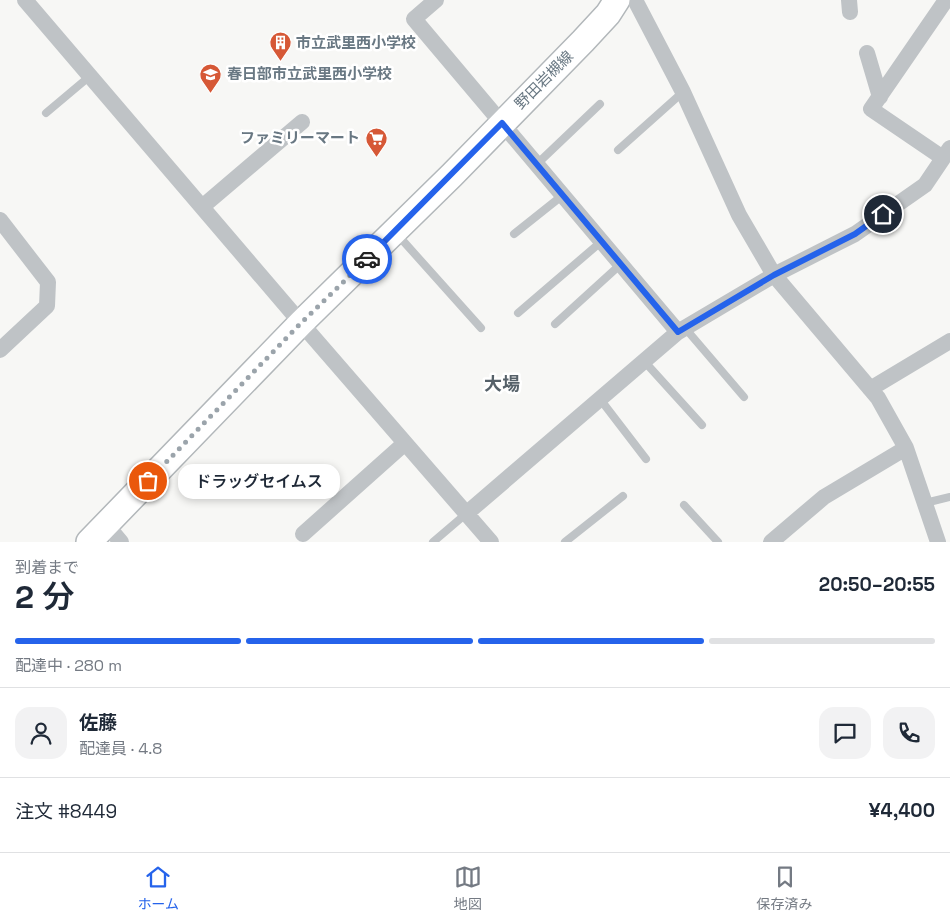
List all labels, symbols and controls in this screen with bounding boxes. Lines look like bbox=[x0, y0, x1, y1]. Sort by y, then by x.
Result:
building icon: 市立武里西小学校 bbox=[268, 31, 292, 62]
place label: 市立武里西小学校 bbox=[296, 33, 416, 52]
street label: 野田岩槻線 bbox=[510, 46, 577, 113]
school or university icon: 春日部市立武里西小学校 bbox=[199, 62, 223, 93]
place label: 春日部市立武里西小学校 bbox=[227, 64, 392, 83]
supermarket icon: ファミリーマート bbox=[364, 126, 388, 157]
place label: ファミリーマート bbox=[240, 128, 360, 147]
pin bbox=[862, 193, 904, 235]
icon: home bbox=[869, 200, 897, 228]
courier bbox=[342, 234, 392, 284]
icon: car bbox=[353, 245, 381, 273]
district label: 大場 bbox=[484, 372, 520, 395]
pin bbox=[127, 460, 169, 502]
callout: ドラッグセイムス bbox=[178, 464, 340, 498]
icon: bag bbox=[134, 467, 162, 495]
text: ドラッグセイムス bbox=[195, 471, 323, 492]
text: 到着まで bbox=[15, 557, 79, 578]
text: 20:50–20:55 bbox=[819, 572, 935, 597]
text: 2 分 bbox=[15, 577, 74, 617]
text: 配達中 · 280 m bbox=[15, 655, 122, 676]
button: person bbox=[15, 707, 67, 759]
button: chat bbox=[819, 707, 871, 759]
button: phone bbox=[883, 707, 935, 759]
text: 佐藤 bbox=[79, 710, 117, 735]
text: 配達員 · 4.8 bbox=[79, 738, 162, 759]
text: ¥4,400 bbox=[869, 798, 935, 823]
text: 注文 #8449 bbox=[15, 799, 117, 824]
tab: ホーム bbox=[137, 863, 179, 913]
tab: 地図 bbox=[454, 863, 482, 913]
tab: 保存済み bbox=[757, 863, 813, 913]

